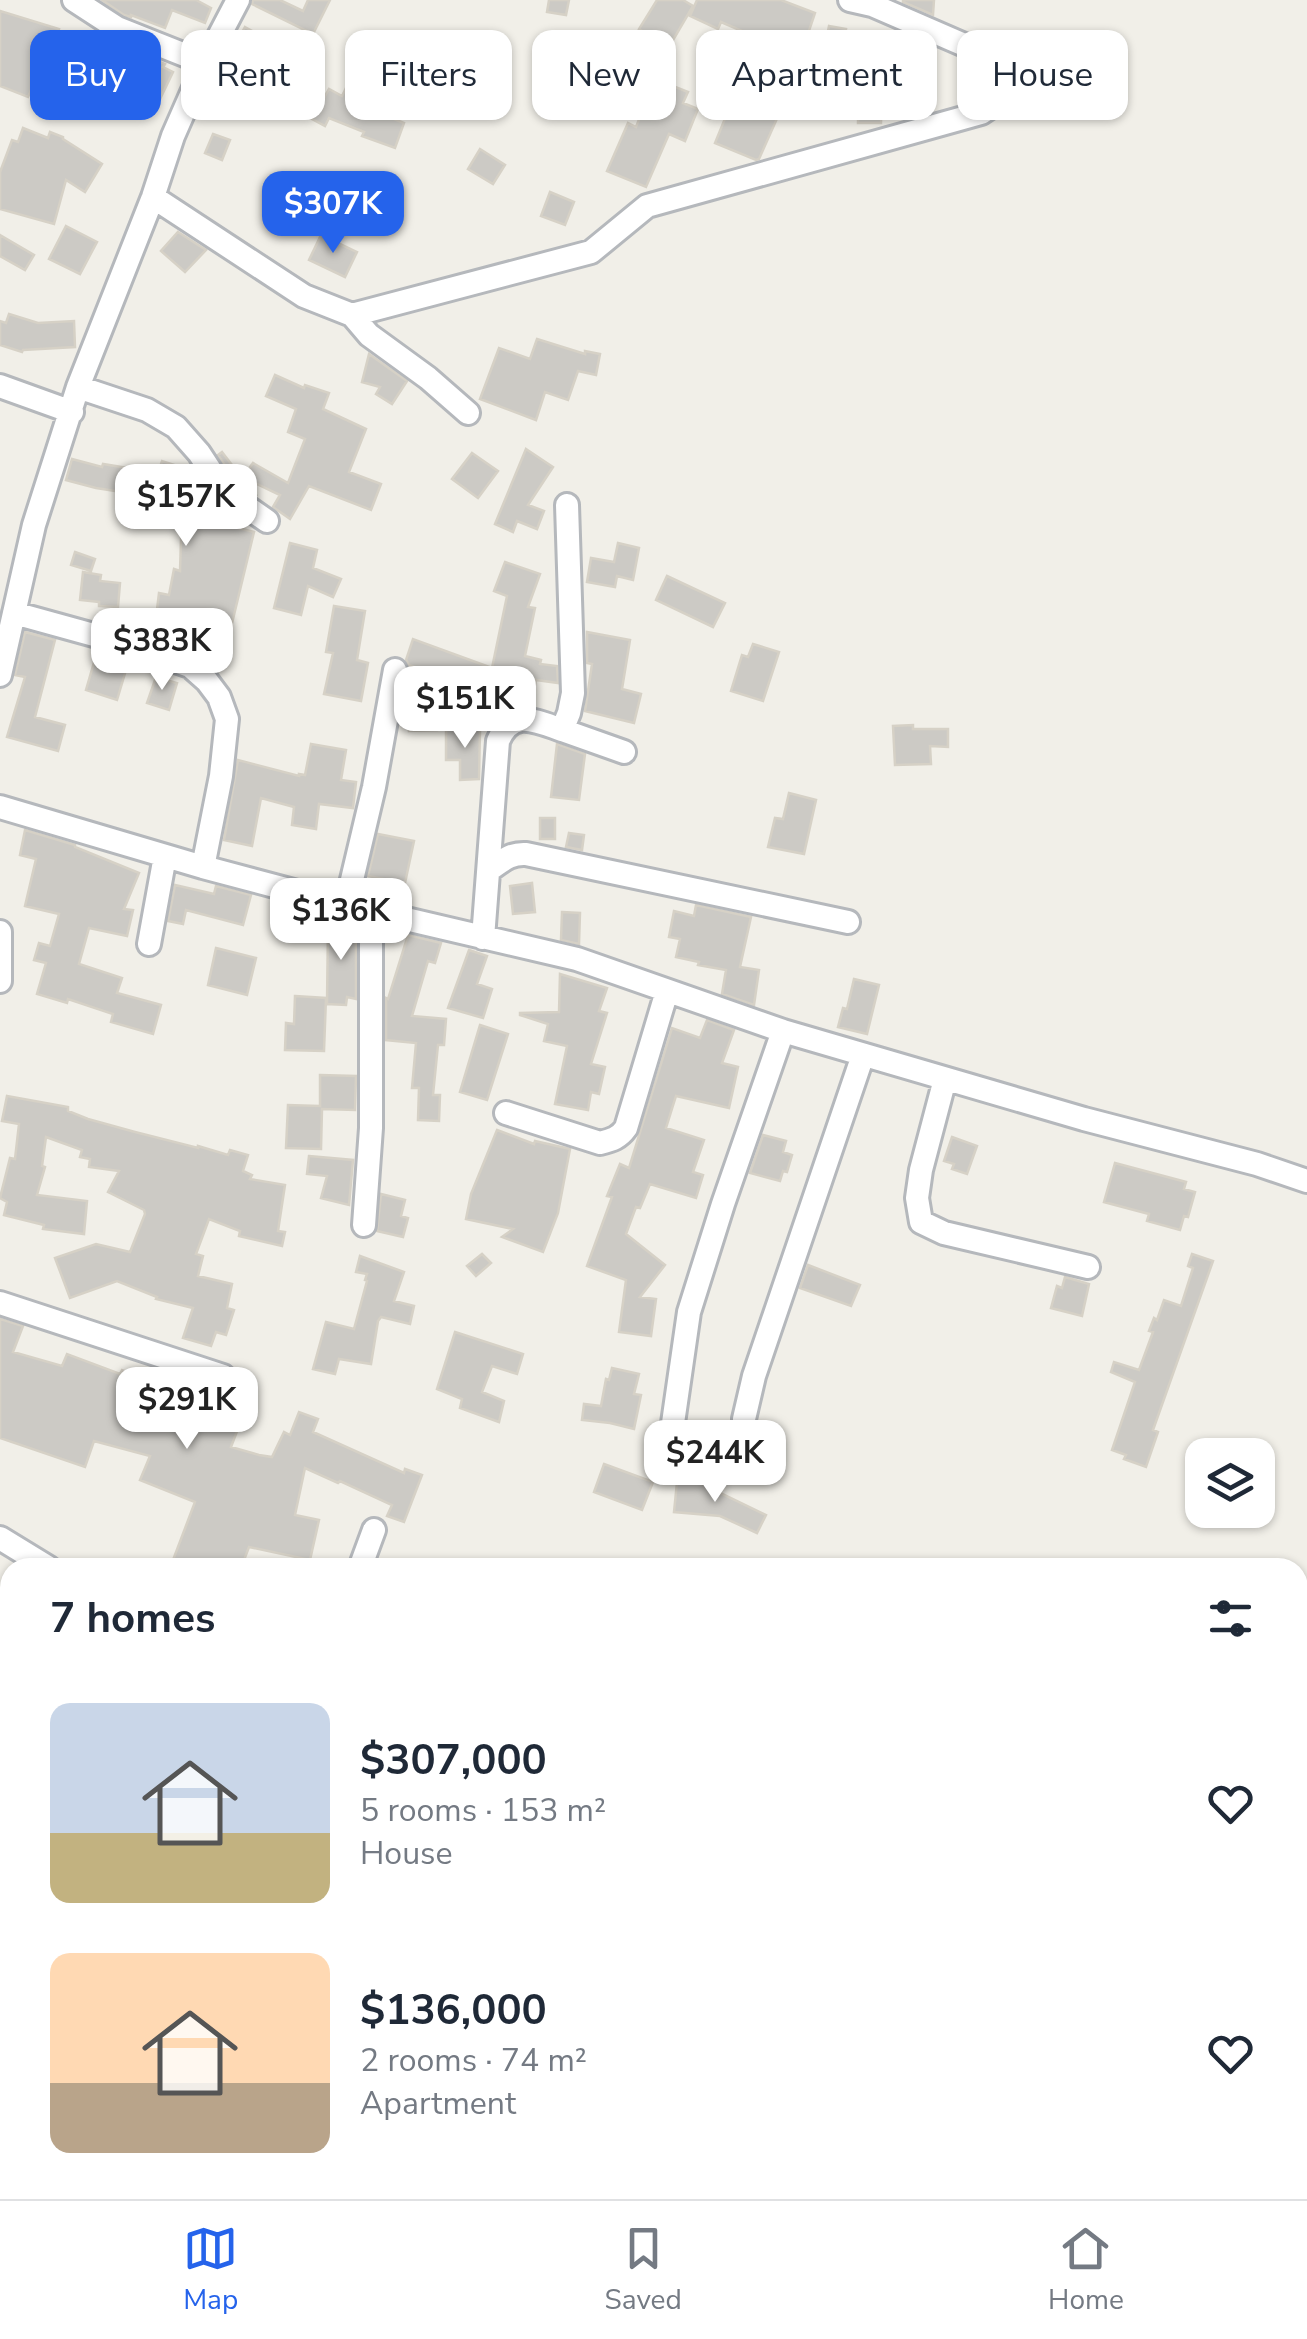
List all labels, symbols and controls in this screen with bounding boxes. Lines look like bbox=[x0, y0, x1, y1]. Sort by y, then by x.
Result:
chip: Buy bbox=[30, 30, 161, 120]
chip: Rent bbox=[181, 30, 325, 120]
chip: Filters bbox=[345, 30, 512, 120]
chip: New bbox=[532, 30, 676, 120]
chip: Apartment bbox=[696, 30, 937, 120]
chip: House bbox=[957, 30, 1128, 120]
pin: $307K bbox=[263, 171, 403, 256]
text: $307K bbox=[284, 182, 382, 225]
pin: $157K bbox=[116, 464, 256, 549]
text: $157K bbox=[137, 475, 235, 518]
pin: $383K bbox=[92, 608, 232, 693]
text: $383K bbox=[113, 619, 211, 662]
pin: $151K bbox=[395, 666, 535, 751]
text: $151K bbox=[416, 677, 514, 720]
pin: $136K bbox=[271, 878, 411, 963]
text: $136K bbox=[292, 889, 390, 932]
pin: $291K bbox=[117, 1367, 257, 1452]
text: $291K bbox=[138, 1378, 236, 1421]
pin: $244K bbox=[645, 1420, 785, 1505]
text: $244K bbox=[666, 1431, 764, 1474]
map controls bbox=[1185, 1438, 1275, 1528]
button: layers bbox=[1185, 1438, 1275, 1528]
text: 7 homes bbox=[50, 1590, 215, 1647]
icon: filters bbox=[1203, 1591, 1258, 1646]
text: $307,000 bbox=[360, 1732, 547, 1789]
icon: home bbox=[130, 1743, 250, 1863]
icon: heart bbox=[1203, 1776, 1258, 1831]
text: 5 rooms · 153 m² bbox=[360, 1789, 606, 1832]
text: House bbox=[360, 1832, 453, 1875]
text: $136,000 bbox=[360, 1982, 547, 2039]
icon: home bbox=[130, 1993, 250, 2113]
icon: heart bbox=[1203, 2026, 1258, 2081]
text: 2 rooms · 74 m² bbox=[360, 2039, 587, 2082]
text: Apartment bbox=[360, 2082, 516, 2125]
tab: Map bbox=[183, 2221, 238, 2319]
tab: Saved bbox=[604, 2221, 682, 2319]
tab: Home bbox=[1048, 2221, 1124, 2319]

